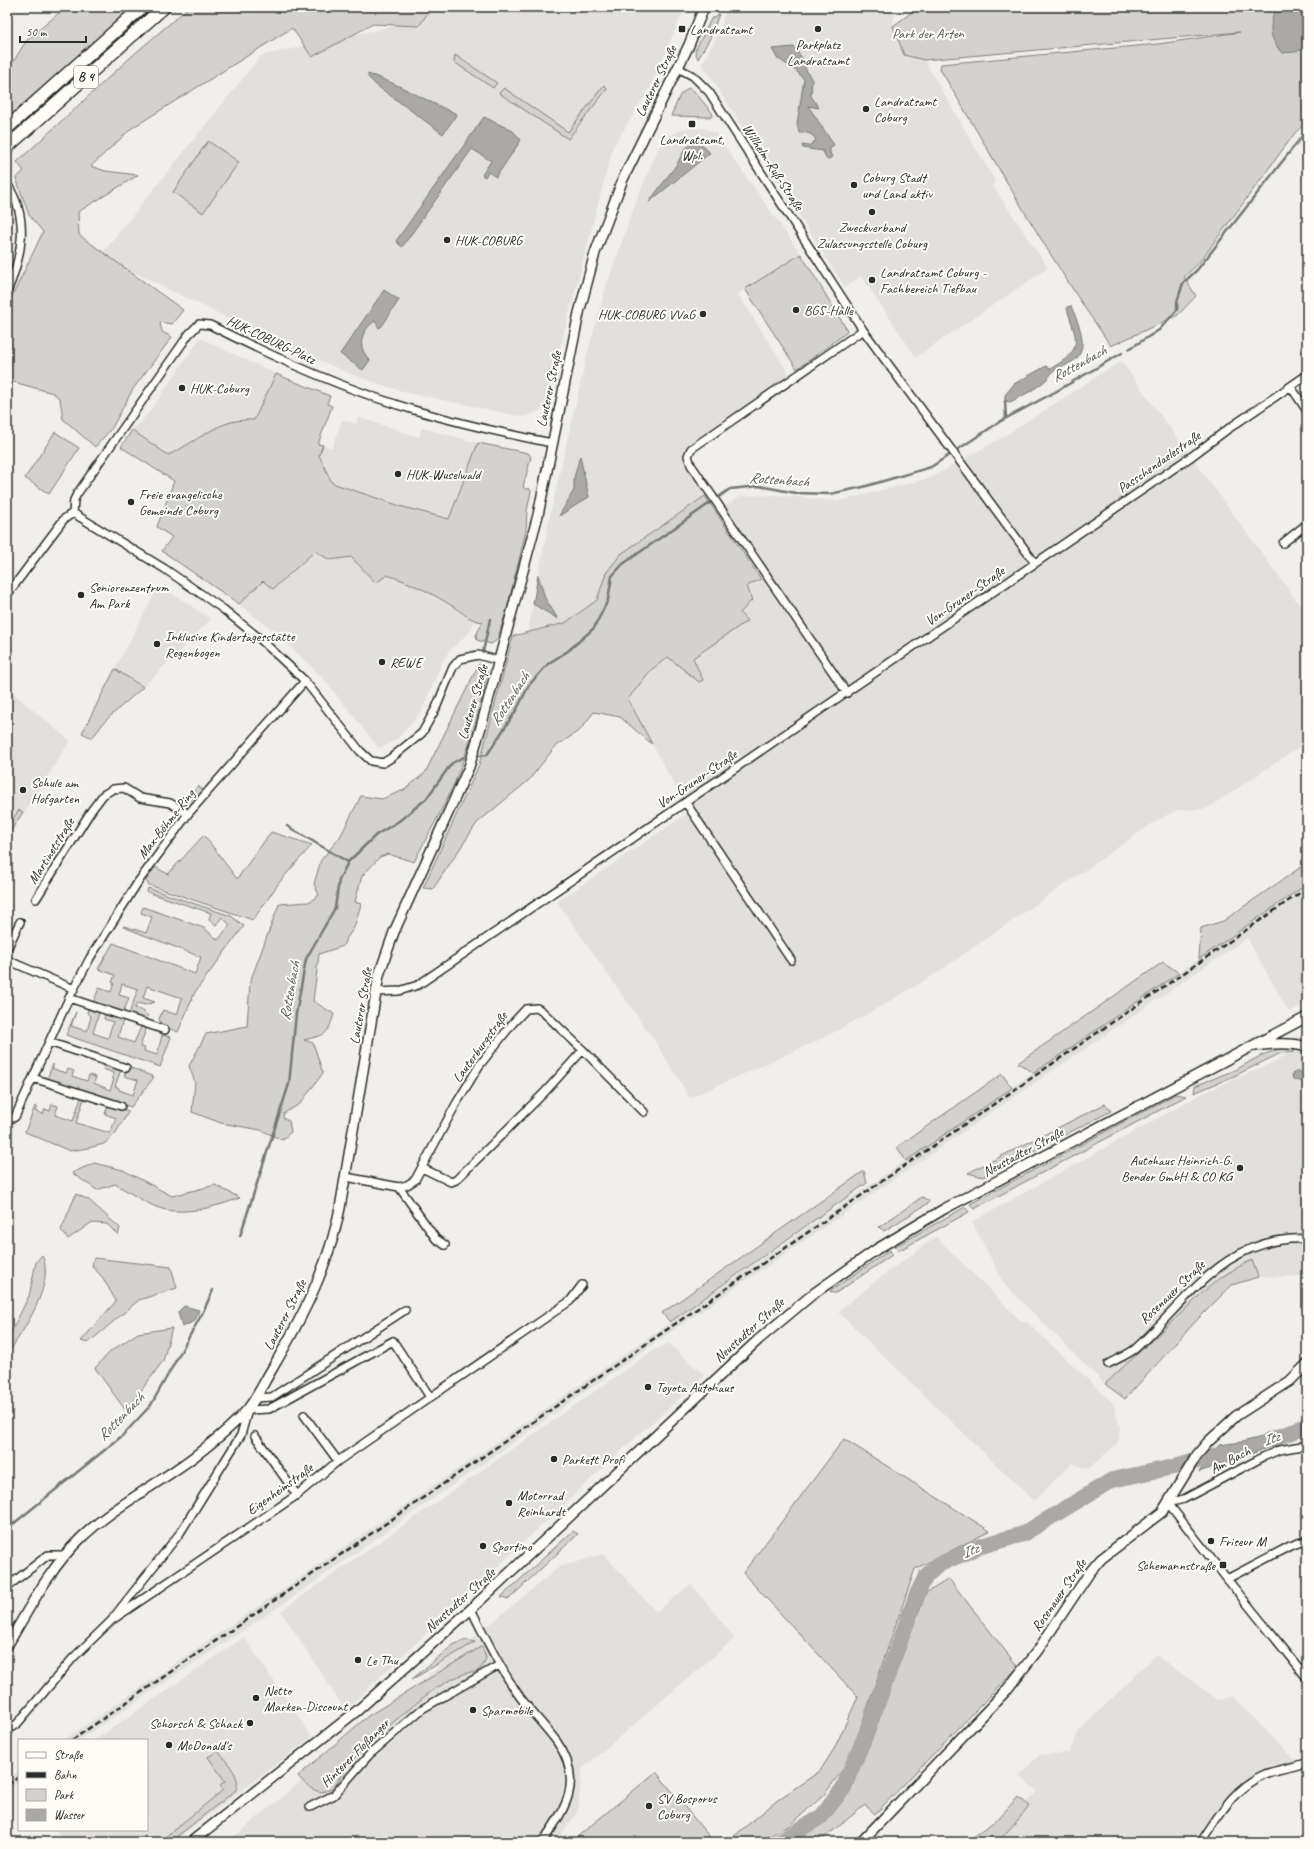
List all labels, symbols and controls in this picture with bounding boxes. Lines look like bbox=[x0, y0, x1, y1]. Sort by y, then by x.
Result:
scale bar bbox=[20, 18, 86, 44]
place label: Landratsamt bbox=[690, 21, 754, 38]
text: 50 m bbox=[26, 24, 48, 40]
marker: Landratsamt bbox=[677, 24, 687, 34]
marker: Parkplatz Landratsamt bbox=[813, 24, 823, 34]
park label: Park der Arten bbox=[892, 25, 965, 42]
place label: Parkplatz Landratsamt bbox=[787, 36, 850, 69]
street label: Lauterer Straße bbox=[631, 41, 681, 119]
road number: B 4 bbox=[74, 66, 98, 88]
place label: Landratsamt Coburg bbox=[874, 93, 938, 126]
marker: Landratsamt Coburg bbox=[861, 104, 871, 114]
marker: Landratsamt, Wpl. bbox=[687, 119, 697, 129]
street label: Willhelm-Ruß-Straße bbox=[739, 121, 808, 215]
place label: Landratsamt, Wpl. bbox=[660, 131, 725, 164]
place label: Coburg Stadt und Land aktiv bbox=[862, 169, 933, 202]
marker: Coburg Stadt und Land aktiv bbox=[849, 180, 859, 190]
marker: Zweckverband Zulassungsstelle Coburg bbox=[867, 207, 877, 217]
place label: Zweckverband Zulassungsstelle Coburg bbox=[817, 219, 928, 252]
place label: HUK-COBURG bbox=[455, 232, 524, 249]
marker: HUK-COBURG bbox=[442, 235, 452, 245]
place label: Landratsamt Coburg - Fachbereich Tiefbau bbox=[880, 264, 988, 297]
marker: Landratsamt Coburg - Fachbereich Tiefbau bbox=[867, 275, 877, 285]
place label: BGS-Halle bbox=[804, 302, 854, 319]
marker: BGS-Halle bbox=[791, 305, 801, 315]
place label: HUK-COBURG VVaG bbox=[598, 306, 697, 323]
marker: HUK-COBURG VVaG bbox=[698, 309, 708, 319]
street label: HUK-COBURG-Platz bbox=[224, 312, 319, 369]
water label: Rottenbach bbox=[1048, 341, 1111, 387]
street label: Lauterer Straße bbox=[533, 348, 566, 428]
place label: HUK-Coburg bbox=[190, 380, 250, 397]
marker: HUK-Coburg bbox=[177, 383, 187, 393]
street label: Passchendaelestraße bbox=[1114, 426, 1205, 497]
place label: HUK-Wuselwald bbox=[406, 466, 482, 483]
water label: Rottenbach bbox=[749, 468, 811, 492]
marker: HUK-Wuselwald bbox=[393, 469, 403, 479]
place label: Freie evangelische Gemeinde Coburg bbox=[139, 486, 223, 519]
marker: Freie evangelische Gemeinde Coburg bbox=[126, 497, 136, 507]
street label: Von-Gruner-Straße bbox=[922, 562, 1009, 630]
place label: Seniorenzentrum Am Park bbox=[89, 579, 170, 612]
marker: Seniorenzentrum Am Park bbox=[76, 590, 86, 600]
place label: Inklusive Kindertagesstätte Regenbogen bbox=[165, 628, 296, 661]
marker: Inklusive Kindertagesstätte Regenbogen bbox=[152, 639, 162, 649]
place label: REWE bbox=[390, 654, 424, 671]
marker: REWE bbox=[377, 657, 387, 667]
street label: Lauterer Straße bbox=[454, 661, 492, 741]
water label: Rottenbach bbox=[486, 668, 535, 729]
street label: Von-Gruner-Straße bbox=[654, 745, 741, 812]
place label: Schule am Hofgarten bbox=[31, 774, 80, 807]
marker: Schule am Hofgarten bbox=[18, 785, 28, 795]
street label: Max-Böhme-Ring bbox=[134, 785, 199, 862]
street label: Martinetstraße bbox=[24, 814, 79, 887]
water label: Rottenbach bbox=[275, 959, 305, 1022]
street label: Lauterer Straße bbox=[346, 965, 376, 1045]
street label: Lauterburgstraße bbox=[449, 1007, 512, 1086]
street label: Neustadter Straße bbox=[980, 1123, 1067, 1180]
place label: Autohaus Heinrich-G. Bender GmbH & CO KG bbox=[1121, 1152, 1234, 1185]
marker: Autohaus Heinrich-G. Bender GmbH & CO KG bbox=[1235, 1163, 1245, 1173]
street label: Rosenauer Straße bbox=[1136, 1256, 1209, 1327]
street label: Lauterer Straße bbox=[260, 1276, 311, 1353]
street label: Neustadter Straße bbox=[710, 1293, 789, 1366]
place label: Toyota Autohaus bbox=[656, 1379, 734, 1396]
marker: Toyota Autohaus bbox=[643, 1382, 653, 1392]
water label: Rottenbach bbox=[93, 1388, 149, 1445]
water label: Itz bbox=[1260, 1427, 1284, 1451]
street label: Am Bach bbox=[1207, 1442, 1254, 1478]
place label: Parkett Profi bbox=[562, 1451, 626, 1468]
marker: Parkett Profi bbox=[549, 1454, 559, 1464]
street label: Eigenheimstraße bbox=[244, 1459, 317, 1519]
place label: Motorrad Reinhardt bbox=[517, 1487, 566, 1520]
marker: Motorrad Reinhardt bbox=[504, 1498, 514, 1508]
place label: Friseur M bbox=[1219, 1533, 1268, 1550]
marker: Friseur M bbox=[1206, 1536, 1216, 1546]
place label: Sportino bbox=[491, 1538, 533, 1555]
water label: Itz bbox=[959, 1538, 983, 1563]
marker: Sportino bbox=[478, 1541, 488, 1551]
street label: Rosenauer Straße bbox=[1028, 1554, 1091, 1634]
place label: Schemannstraße bbox=[1136, 1557, 1216, 1574]
marker: Schemannstraße bbox=[1218, 1560, 1228, 1570]
street label: Neustadter Straße bbox=[421, 1563, 500, 1636]
place label: Le Thu bbox=[366, 1652, 399, 1669]
marker: Le Thu bbox=[353, 1655, 363, 1665]
place label: Netto Marken-Discount bbox=[264, 1682, 349, 1715]
marker: Netto Marken-Discount bbox=[251, 1693, 261, 1703]
place label: Sparmobile bbox=[481, 1702, 534, 1719]
marker: Sparmobile bbox=[468, 1705, 478, 1715]
street label: Hinterer Floßanger bbox=[317, 1714, 394, 1791]
place label: Schorsch & Schack bbox=[149, 1715, 244, 1732]
marker: Schorsch & Schack bbox=[245, 1718, 255, 1728]
place label: McDonald's bbox=[177, 1737, 233, 1754]
legend bbox=[18, 1739, 148, 1831]
marker: McDonald's bbox=[164, 1740, 174, 1750]
text: Straße bbox=[54, 1747, 83, 1763]
text: Bahn bbox=[54, 1767, 77, 1783]
text: Park bbox=[54, 1787, 75, 1803]
place label: SV Bosporus Coburg bbox=[657, 1790, 718, 1823]
marker: SV Bosporus Coburg bbox=[644, 1801, 654, 1811]
text: Wasser bbox=[54, 1807, 86, 1823]

